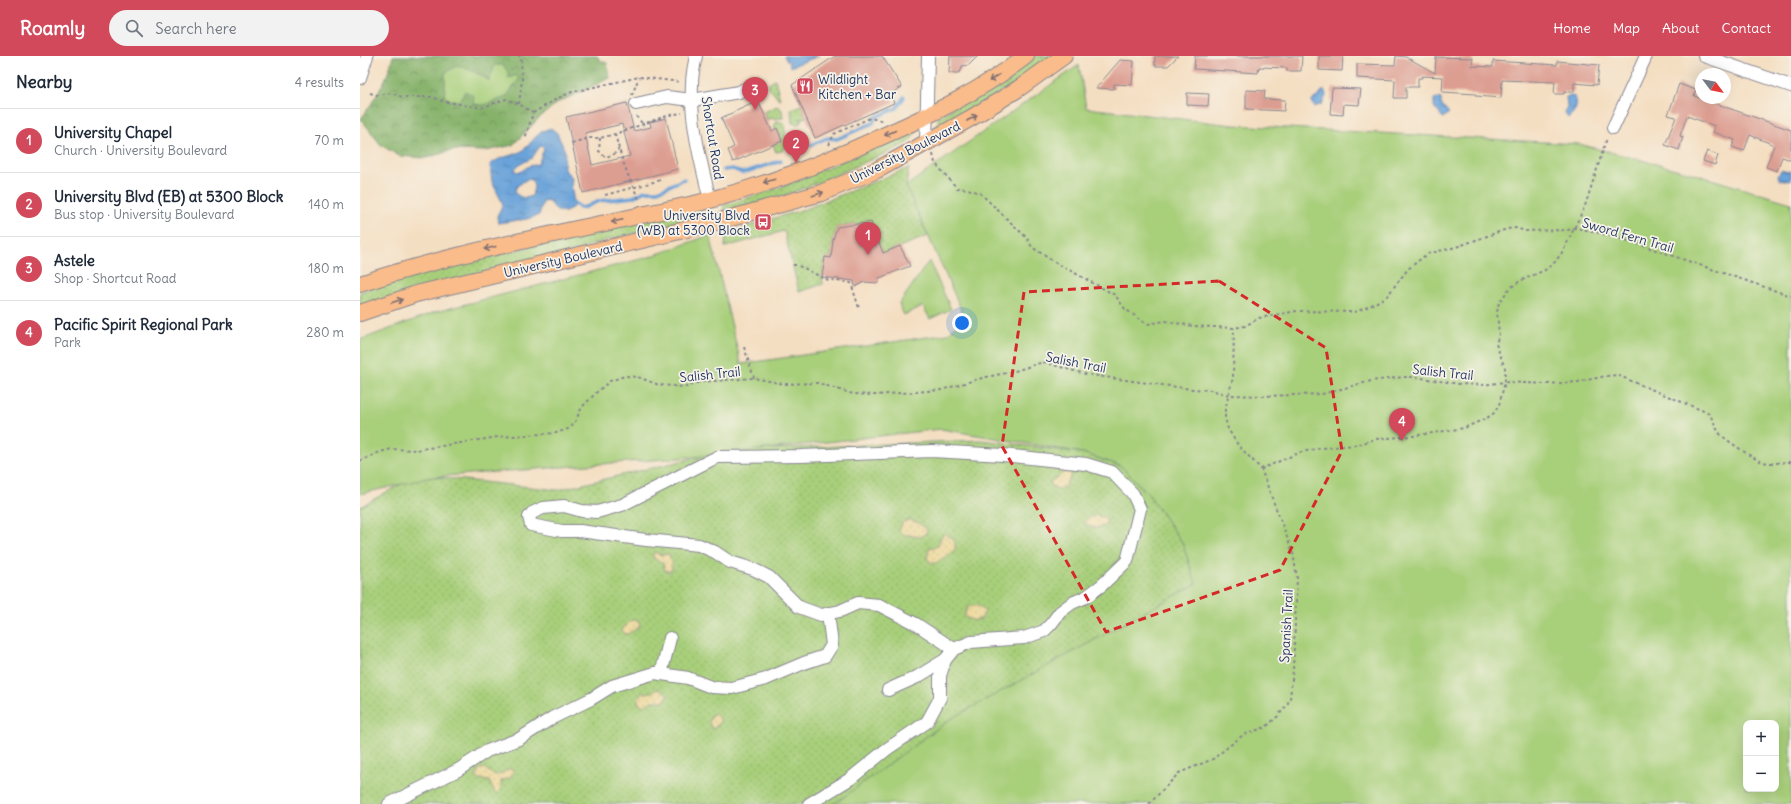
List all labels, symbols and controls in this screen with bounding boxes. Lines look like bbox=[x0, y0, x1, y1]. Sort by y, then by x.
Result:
search box bbox=[109, 10, 389, 46]
text: Roamly bbox=[20, 16, 85, 40]
icon: search bbox=[123, 17, 145, 39]
text: Search here bbox=[155, 19, 237, 38]
text: Home bbox=[1553, 19, 1591, 37]
text: Map bbox=[1613, 19, 1640, 37]
text: About bbox=[1662, 19, 1700, 37]
text: Contact bbox=[1722, 19, 1771, 37]
north arrow bbox=[1695, 68, 1731, 104]
text: Nearby bbox=[16, 71, 72, 93]
place label: Wildlight Kitchen + Bar bbox=[818, 71, 897, 103]
text: 4 results bbox=[295, 74, 344, 91]
one-way arrow bbox=[988, 74, 999, 82]
restaurant icon: Wildlight Kitchen + Bar bbox=[795, 76, 815, 96]
pin: 3 bbox=[742, 77, 768, 110]
street label: Shortcut Road bbox=[698, 95, 728, 181]
one-way arrow bbox=[966, 113, 978, 121]
street label: University Boulevard bbox=[847, 117, 963, 188]
text: University Chapel bbox=[54, 123, 172, 142]
pin: 2 bbox=[783, 130, 809, 163]
one-way arrow bbox=[884, 130, 896, 137]
text: 1 bbox=[26, 132, 32, 149]
text: 70 m bbox=[315, 132, 344, 149]
text: Church · University Boulevard bbox=[54, 142, 227, 159]
one-way arrow bbox=[764, 178, 776, 186]
text: University Blvd (EB) at 5300 Block bbox=[54, 187, 283, 206]
one-way arrow bbox=[812, 189, 824, 197]
text: 2 bbox=[25, 196, 33, 213]
text: 140 m bbox=[308, 196, 344, 213]
text: Bus stop · University Boulevard bbox=[54, 206, 235, 223]
place label: University Blvd (WB) at 5300 Block bbox=[637, 207, 750, 239]
bus stop icon: University Blvd (WB) at 5300 Block bbox=[753, 212, 773, 232]
street label: Sword Fern Trail bbox=[1580, 214, 1676, 257]
one-way arrow bbox=[611, 217, 624, 225]
pin: 1 bbox=[855, 222, 881, 255]
street label: University Boulevard bbox=[502, 237, 624, 281]
one-way arrow bbox=[484, 245, 497, 253]
text: Astele bbox=[54, 251, 95, 270]
text: 3 bbox=[25, 260, 33, 277]
text: 180 m bbox=[308, 260, 344, 277]
text: Shop · Shortcut Road bbox=[54, 270, 176, 287]
one-way arrow bbox=[390, 297, 403, 304]
your location bbox=[952, 313, 972, 333]
text: Pacific Spirit Regional Park bbox=[54, 315, 233, 334]
text: 4 bbox=[25, 324, 33, 341]
text: 280 m bbox=[306, 324, 344, 341]
text: Park bbox=[54, 334, 81, 351]
street label: Salish Trail bbox=[1044, 348, 1108, 377]
street label: Salish Trail bbox=[1412, 361, 1474, 384]
street label: Salish Trail bbox=[679, 363, 741, 386]
pin: 4 bbox=[1389, 408, 1415, 441]
street label: Spanish Trail bbox=[1276, 589, 1297, 663]
map controls bbox=[1743, 720, 1779, 792]
button: + bbox=[1743, 720, 1779, 756]
button: − bbox=[1743, 756, 1779, 792]

